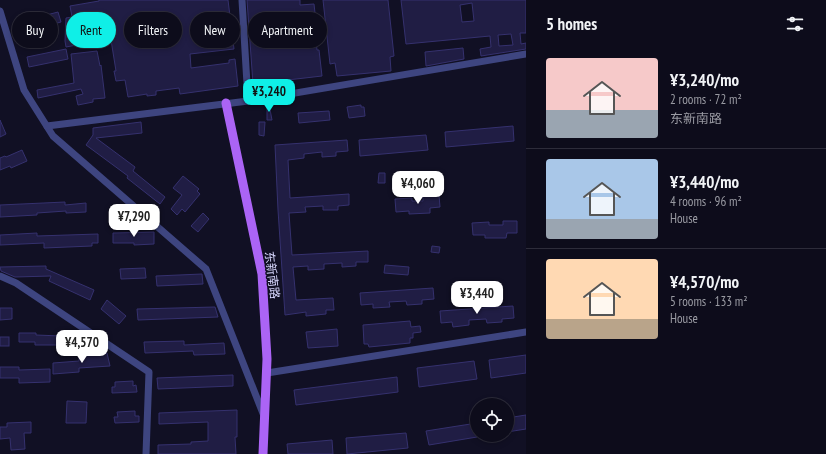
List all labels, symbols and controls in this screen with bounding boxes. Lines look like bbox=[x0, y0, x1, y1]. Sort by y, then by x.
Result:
chip: Buy bbox=[12, 12, 58, 48]
chip: Rent bbox=[66, 12, 116, 48]
chip: Filters bbox=[124, 12, 182, 48]
chip: New bbox=[190, 12, 240, 48]
chip: Apartment bbox=[248, 12, 327, 48]
text: 5 homes bbox=[546, 13, 597, 35]
icon: filters bbox=[784, 13, 806, 35]
text: ¥3,240/mo bbox=[670, 69, 739, 91]
icon: home bbox=[578, 74, 626, 122]
pin: ¥3,240 bbox=[236, 79, 302, 113]
text: ¥3,240 bbox=[252, 83, 286, 100]
text: 2 rooms · 72 m² bbox=[670, 91, 742, 108]
text: 东新南路 bbox=[670, 110, 722, 127]
pin: ¥4,060 bbox=[385, 171, 451, 205]
text: ¥3,440/mo bbox=[670, 171, 739, 193]
text: ¥4,060 bbox=[401, 175, 435, 192]
icon: home bbox=[578, 175, 626, 223]
text: 4 rooms · 96 m² bbox=[670, 193, 742, 210]
pin: ¥7,290 bbox=[101, 204, 167, 238]
text: ¥7,290 bbox=[118, 208, 150, 225]
text: House bbox=[670, 210, 698, 227]
street label: 东新南路 bbox=[262, 250, 283, 300]
text: ¥4,570/mo bbox=[670, 271, 739, 293]
icon: home bbox=[578, 275, 626, 323]
pin: ¥3,440 bbox=[444, 281, 510, 315]
text: ¥3,440 bbox=[460, 285, 494, 302]
text: 5 rooms · 133 m² bbox=[670, 293, 748, 310]
text: House bbox=[670, 310, 698, 327]
pin: ¥4,570 bbox=[49, 330, 115, 364]
text: ¥4,570 bbox=[65, 334, 99, 351]
map controls bbox=[470, 398, 514, 442]
button: locate bbox=[470, 398, 514, 442]

